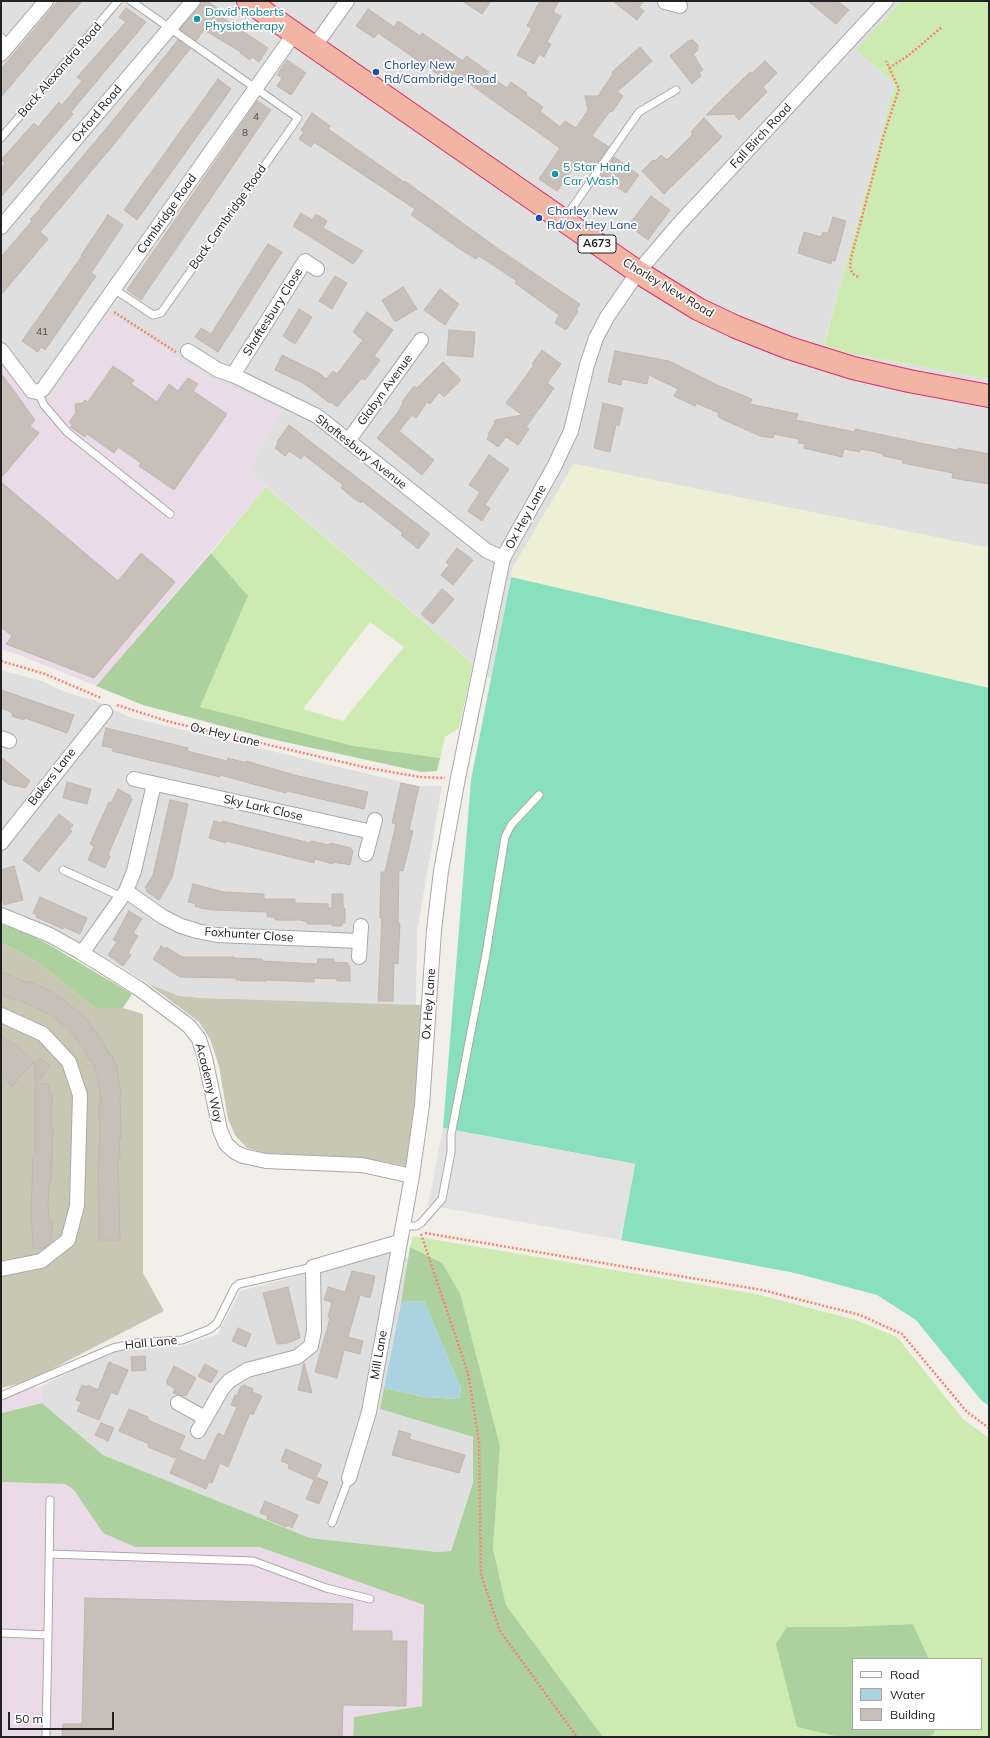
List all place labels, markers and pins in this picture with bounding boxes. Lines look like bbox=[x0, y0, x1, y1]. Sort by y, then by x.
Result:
place label: David Roberts Physiotherapy bbox=[205, 5, 284, 33]
marker: David Roberts Physiotherapy bbox=[192, 14, 202, 24]
place label: Chorley New Rd/Cambridge Road bbox=[384, 58, 496, 86]
marker: Chorley New Rd/Cambridge Road bbox=[371, 67, 381, 77]
place label: 5 Star Hand Car Wash bbox=[563, 160, 630, 188]
marker: 5 Star Hand Car Wash bbox=[550, 169, 560, 179]
place label: Chorley New Rd/Ox Hey Lane bbox=[547, 204, 637, 232]
marker: Chorley New Rd/Ox Hey Lane bbox=[534, 213, 544, 223]

